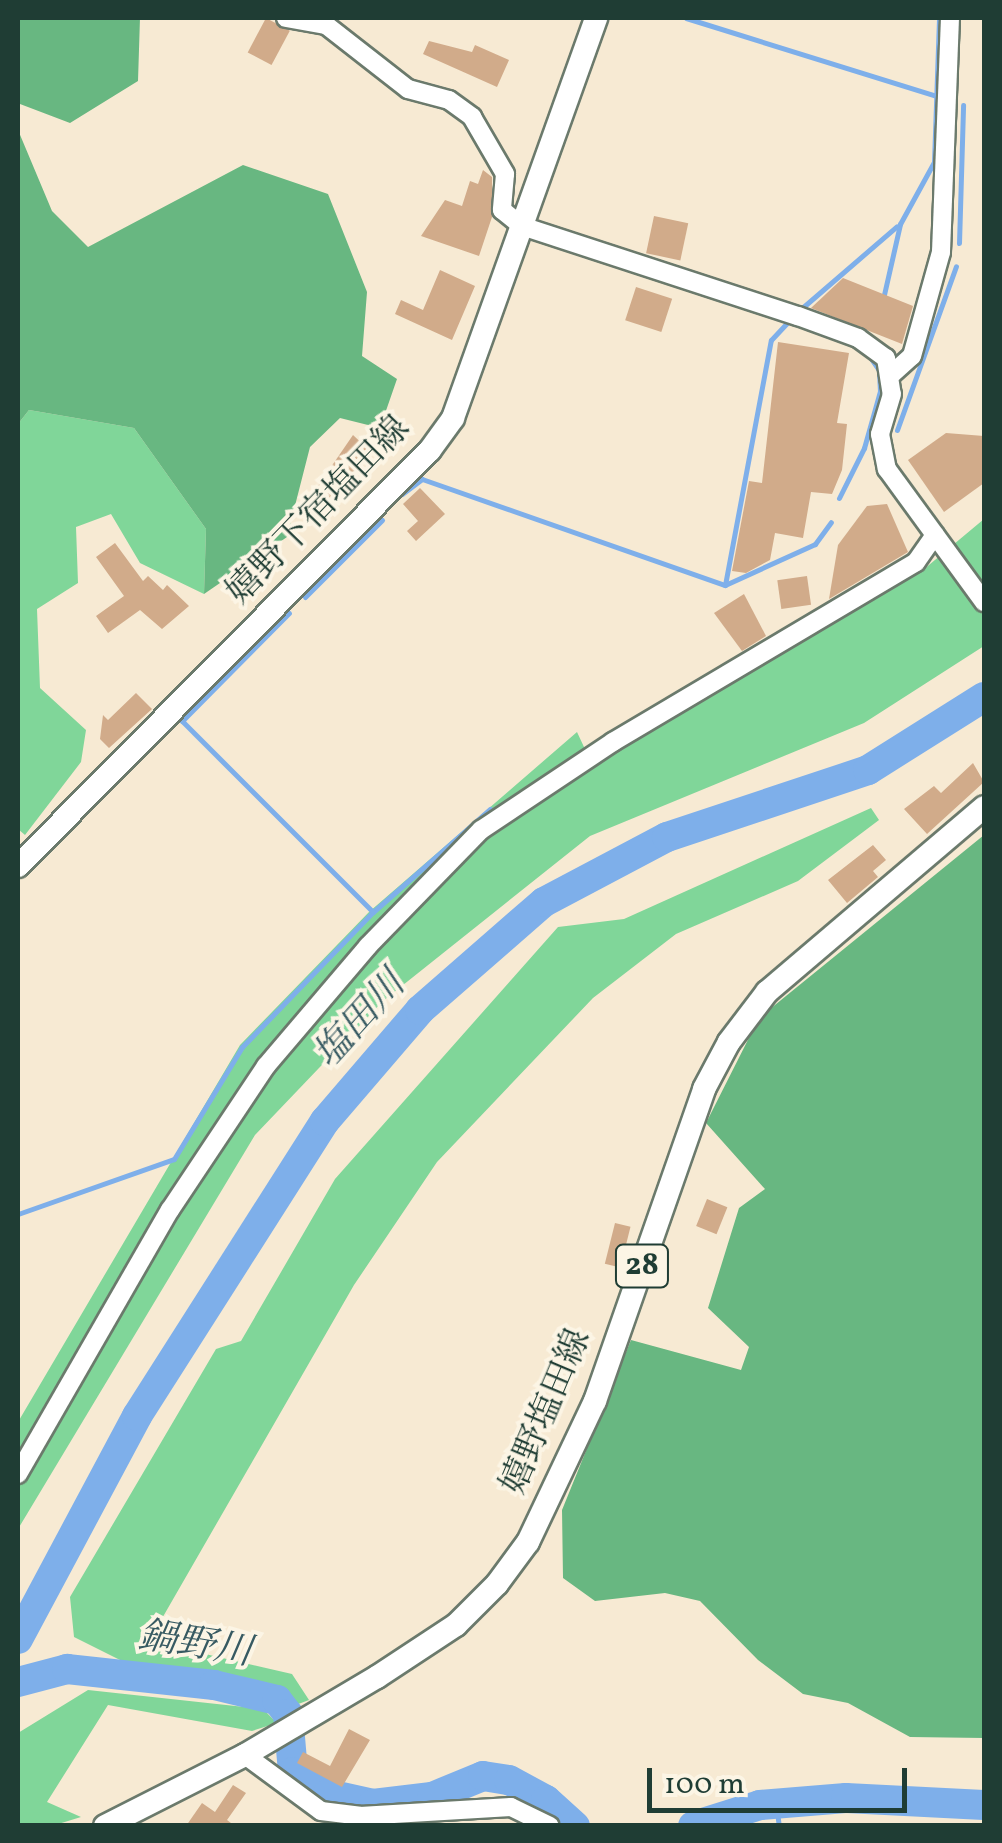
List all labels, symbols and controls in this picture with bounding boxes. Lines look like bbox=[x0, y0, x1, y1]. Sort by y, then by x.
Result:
street label: 嬉野下宿塩田線 bbox=[219, 408, 419, 614]
water label: 塩田川 bbox=[306, 963, 416, 1079]
road number: 28 bbox=[614, 1239, 670, 1293]
street label: 嬉野塩田線 bbox=[493, 1323, 601, 1501]
water label: 鍋野川 bbox=[135, 1615, 255, 1677]
scale bar bbox=[652, 1748, 912, 1810]
text: 100 m bbox=[664, 1764, 745, 1806]

